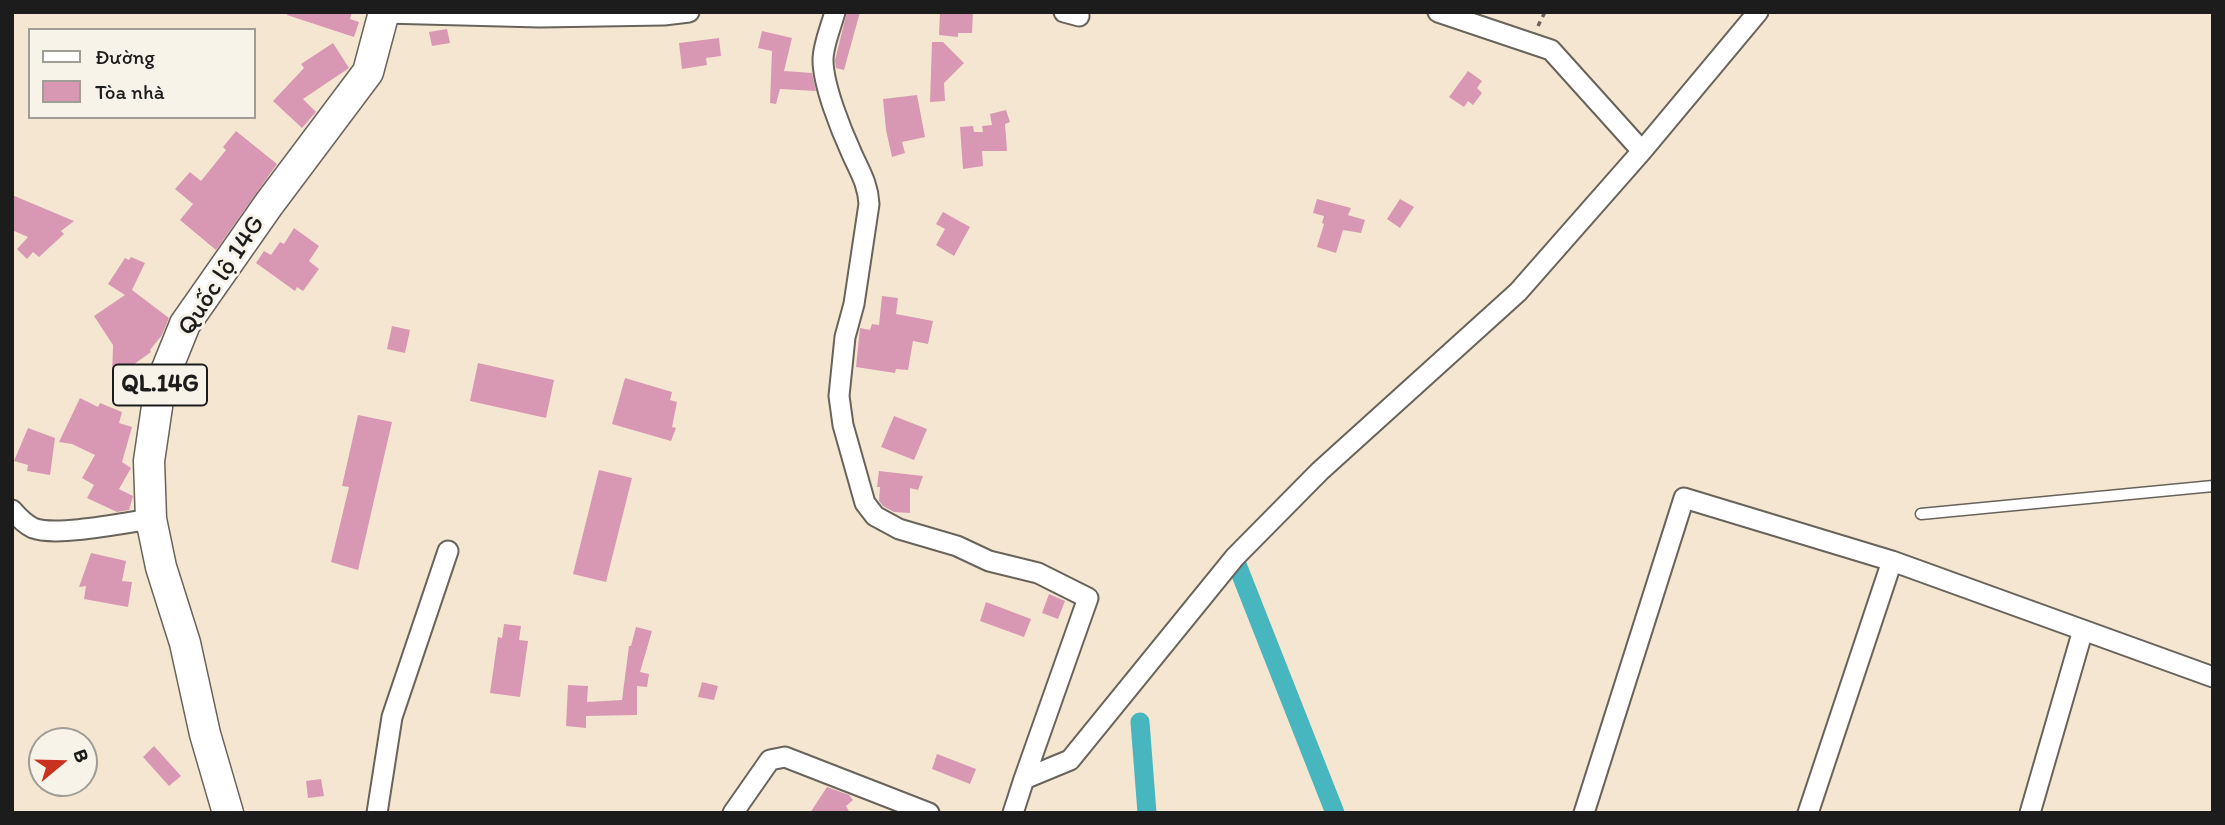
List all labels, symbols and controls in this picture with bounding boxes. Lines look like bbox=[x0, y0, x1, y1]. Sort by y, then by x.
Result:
legend bbox=[28, 28, 256, 119]
text: Đường bbox=[95, 44, 155, 69]
text: Tòa nhà bbox=[95, 79, 165, 104]
street label: Quốc lộ 14G bbox=[172, 210, 272, 342]
road number: QL.14G bbox=[113, 364, 207, 406]
north arrow bbox=[28, 727, 98, 797]
text: B bbox=[69, 746, 94, 765]

